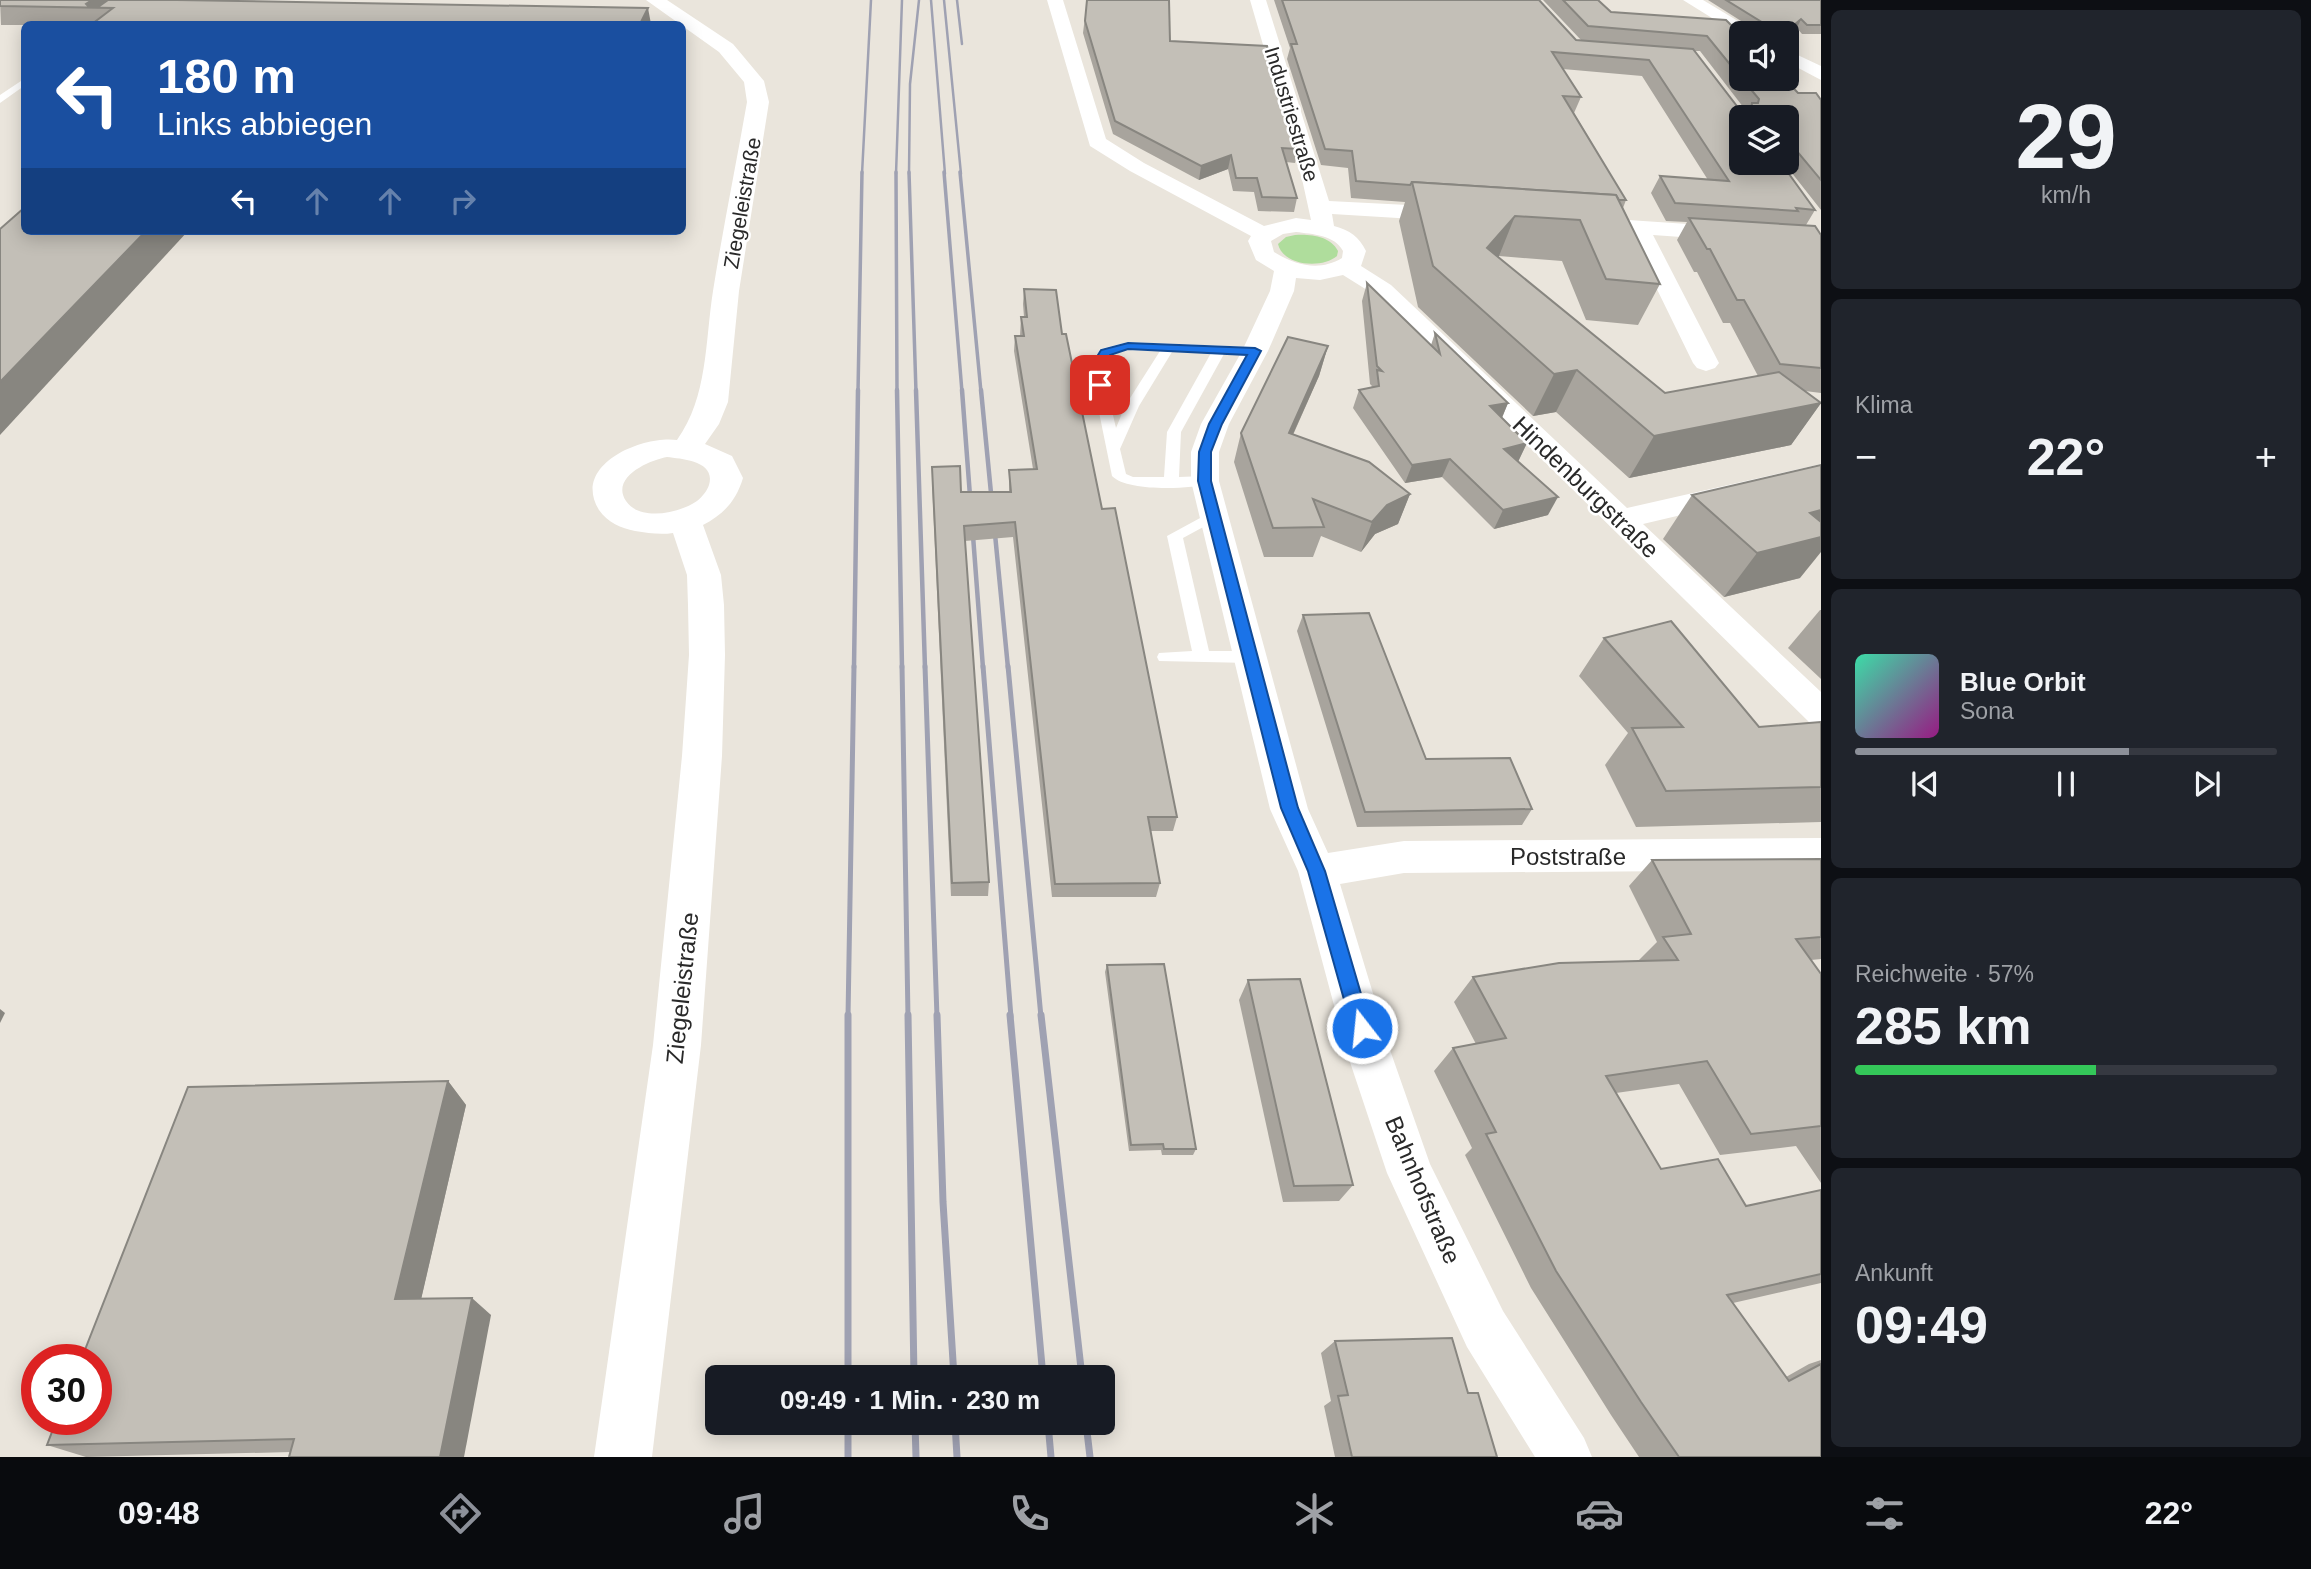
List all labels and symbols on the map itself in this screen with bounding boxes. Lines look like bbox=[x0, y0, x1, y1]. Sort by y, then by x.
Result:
street label: Industriestraße bbox=[1261, 44, 1323, 184]
street label: Ziegeleistraße bbox=[719, 135, 765, 271]
pin bbox=[1070, 355, 1130, 415]
street label: Hindenburgstraße bbox=[1508, 411, 1664, 563]
street label: Poststraße bbox=[1510, 843, 1626, 870]
street label: Ziegeleistraße bbox=[661, 911, 703, 1065]
position arrow bbox=[1325, 991, 1399, 1065]
street label: Bahnhofstraße bbox=[1380, 1112, 1466, 1268]
speed limit sign: 30 bbox=[21, 1344, 112, 1435]

